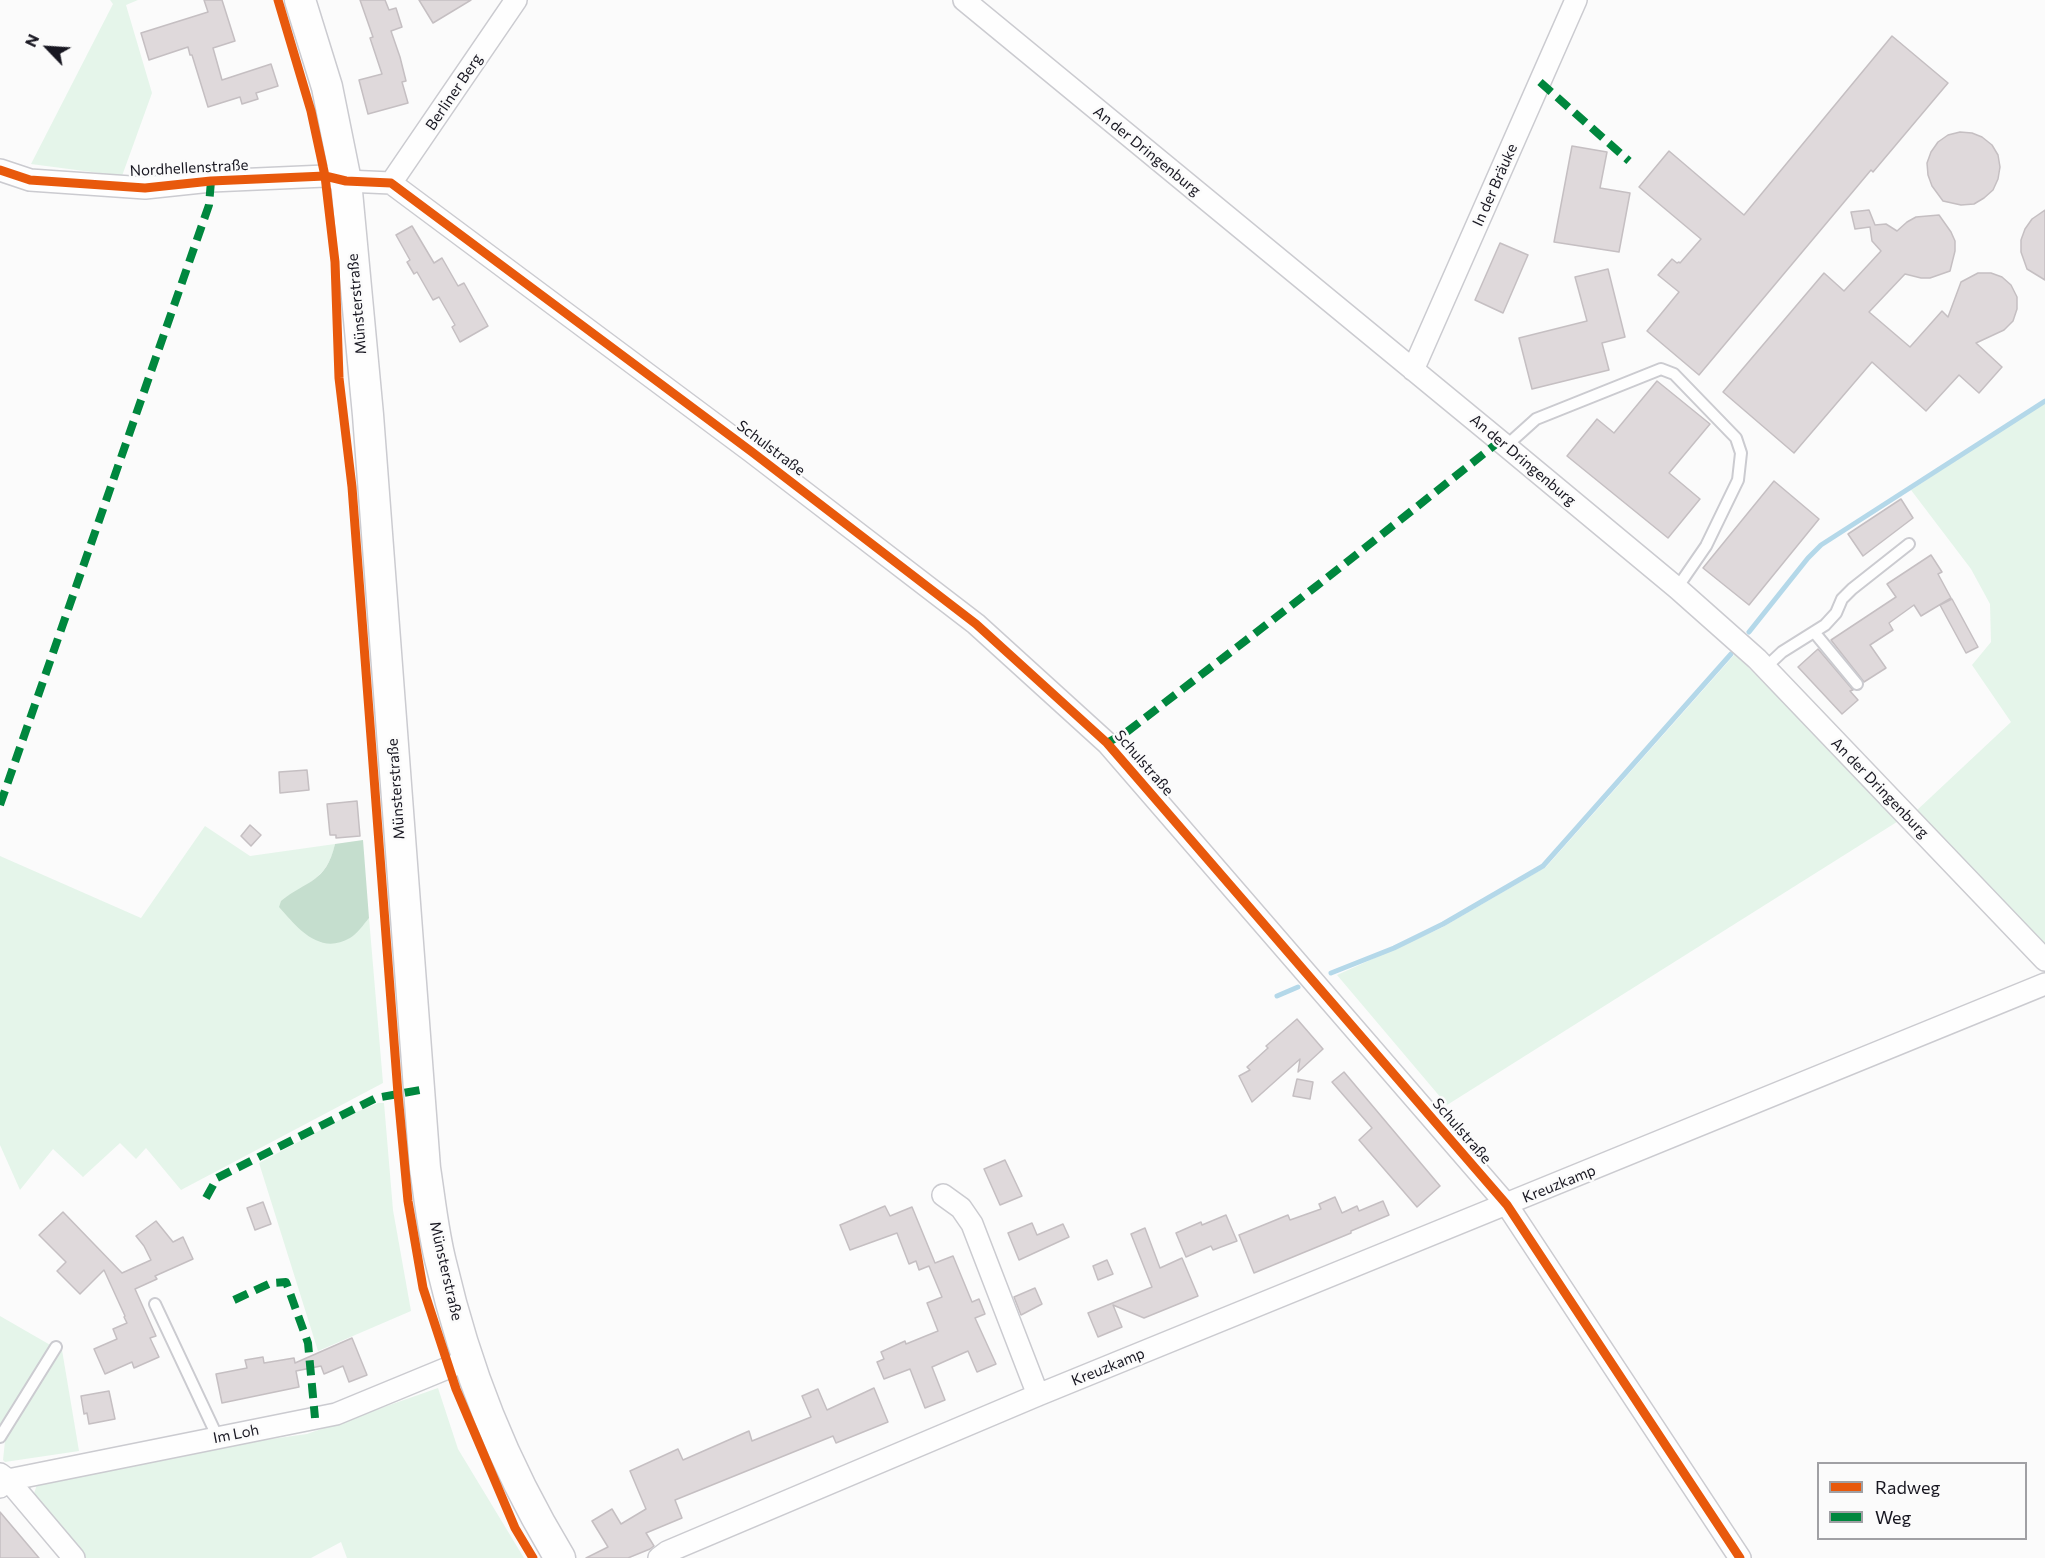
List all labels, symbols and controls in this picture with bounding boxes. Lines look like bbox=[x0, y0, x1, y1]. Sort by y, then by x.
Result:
north arrow bbox=[18, 18, 78, 78]
text: N bbox=[20, 31, 42, 50]
street label: Berliner Berg bbox=[422, 50, 486, 134]
street label: An der Dringenburg bbox=[1090, 102, 1204, 200]
street label: In der Bräuke bbox=[1469, 141, 1521, 229]
street label: Nordhellenstraße bbox=[129, 156, 249, 180]
street label: Münsterstraße bbox=[344, 253, 370, 355]
street label: An der Dringenburg bbox=[1466, 410, 1580, 510]
street label: Schulstraße bbox=[733, 417, 809, 479]
street label: Schulstraße bbox=[1111, 727, 1177, 799]
street label: An der Dringenburg bbox=[1827, 734, 1933, 842]
street label: Münsterstraße bbox=[383, 738, 409, 840]
street label: Schulstraße bbox=[1429, 1095, 1495, 1167]
street label: Kreuzkamp bbox=[1520, 1161, 1598, 1207]
street label: Münsterstraße bbox=[426, 1220, 466, 1322]
street label: Kreuzkamp bbox=[1069, 1344, 1147, 1390]
street label: Im Loh bbox=[212, 1421, 260, 1447]
legend bbox=[1817, 1462, 2027, 1540]
text: Radweg bbox=[1875, 1476, 1940, 1498]
text: Weg bbox=[1875, 1506, 1911, 1528]

